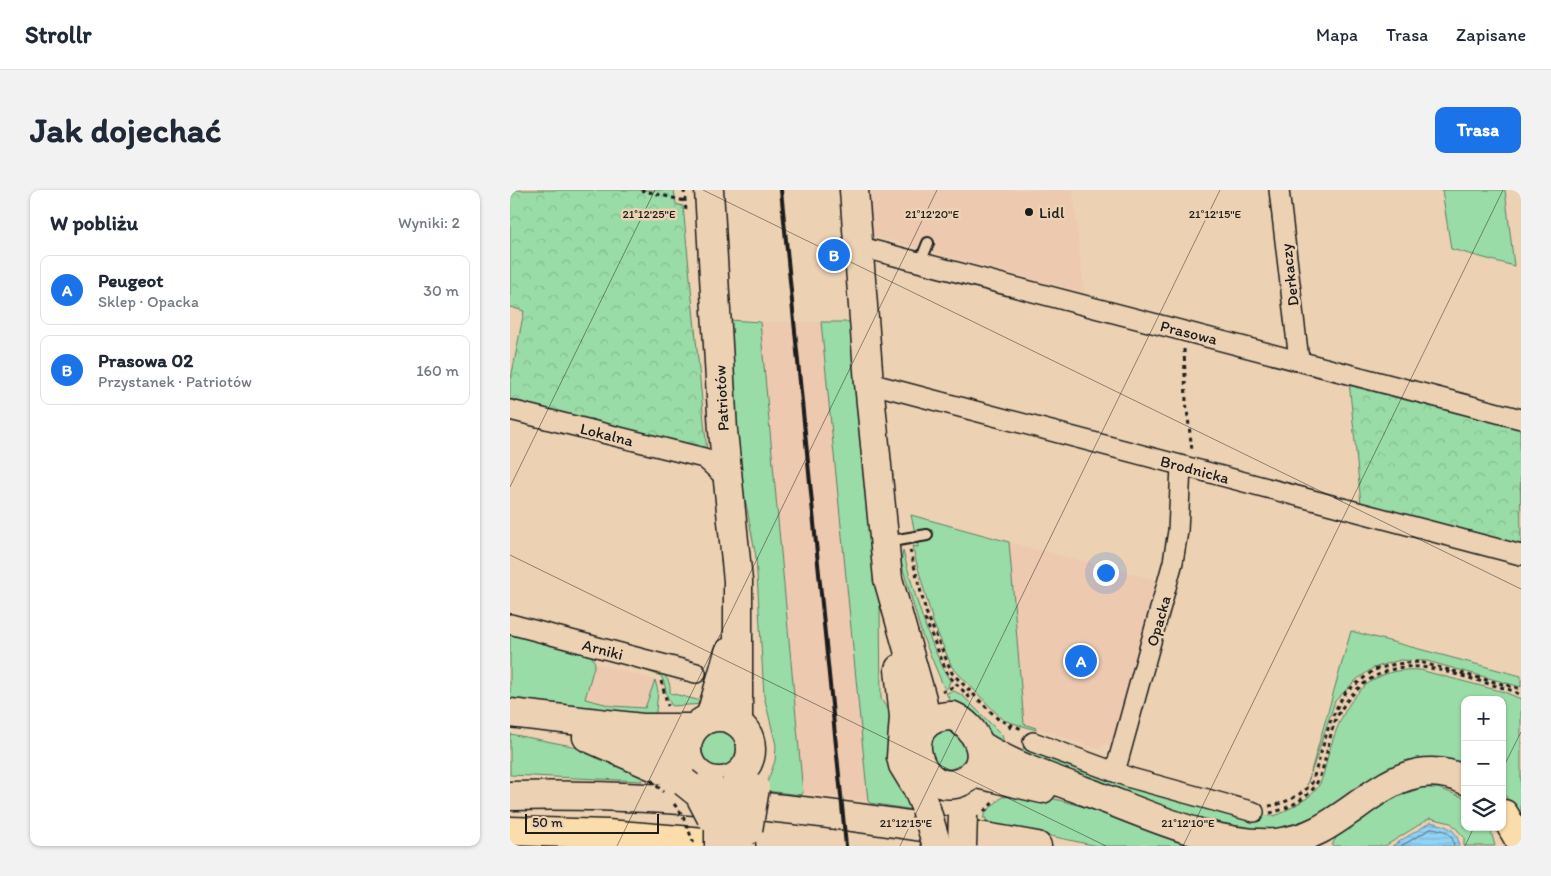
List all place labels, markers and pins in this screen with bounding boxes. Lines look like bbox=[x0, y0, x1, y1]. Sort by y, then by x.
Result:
place label: Lidl bbox=[1039, 203, 1065, 222]
marker: Lidl bbox=[1023, 206, 1035, 218]
pin: B bbox=[818, 236, 850, 274]
pin: A bbox=[1065, 642, 1097, 680]

